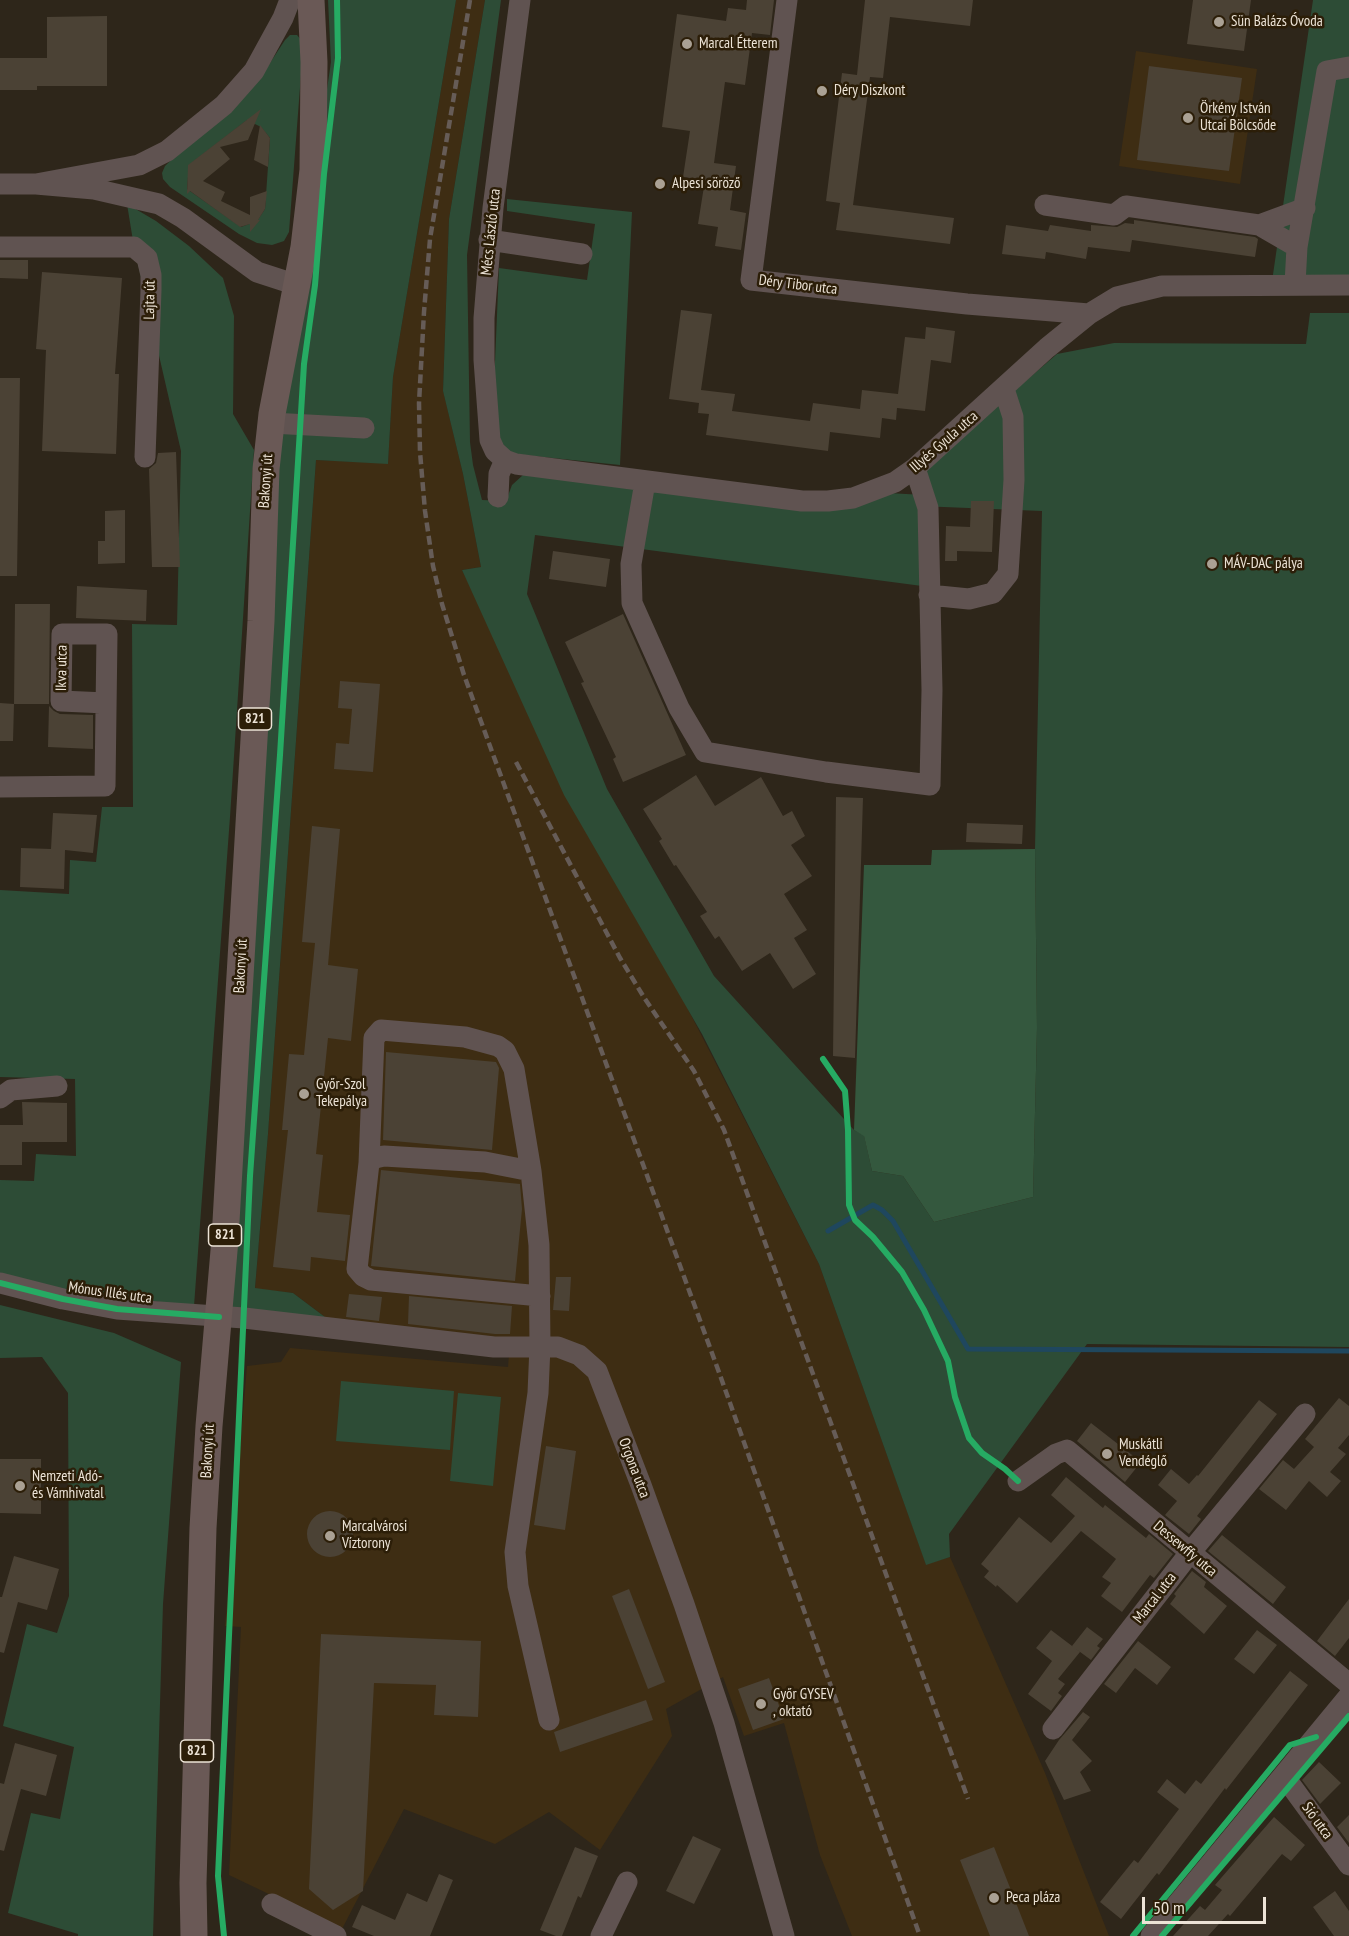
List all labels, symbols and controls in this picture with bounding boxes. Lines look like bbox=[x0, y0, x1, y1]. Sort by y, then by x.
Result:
place label: Sün Balázs Óvoda bbox=[1231, 13, 1323, 31]
marker: Sün Balázs Óvoda bbox=[1212, 15, 1226, 29]
place label: Marcal Étterem bbox=[699, 35, 778, 53]
marker: Marcal Étterem bbox=[680, 37, 694, 51]
place label: Déry Diszkont bbox=[834, 82, 905, 100]
marker: Déry Diszkont bbox=[815, 84, 829, 98]
place label: Örkény István Utcai Bölcsőde bbox=[1200, 100, 1276, 135]
marker: Örkény István Utcai Bölcsőde bbox=[1181, 111, 1195, 125]
place label: Alpesi söröző bbox=[672, 175, 740, 193]
marker: Alpesi söröző bbox=[653, 177, 667, 191]
street label: Mécs László utca bbox=[478, 188, 504, 276]
street label: Déry Tibor utca bbox=[758, 271, 838, 299]
street label: Lajta út bbox=[141, 280, 159, 320]
street label: Illyés Gyula utca bbox=[906, 407, 982, 477]
street label: Bakonyi út bbox=[255, 453, 277, 509]
place label: MÁV-DAC pálya bbox=[1224, 555, 1303, 573]
marker: MÁV-DAC pálya bbox=[1205, 557, 1219, 571]
street label: Ikva utca bbox=[53, 645, 71, 691]
road number: 821 bbox=[238, 708, 272, 730]
street label: Bakonyi út bbox=[231, 938, 251, 994]
place label: Győr-Szol Tekepálya bbox=[316, 1076, 367, 1111]
marker: Győr-Szol Tekepálya bbox=[297, 1087, 311, 1101]
road number: 821 bbox=[208, 1224, 242, 1246]
street label: Mónus Illés utca bbox=[67, 1278, 153, 1308]
street label: Bakonyi út bbox=[198, 1423, 218, 1479]
street label: Orgona utca bbox=[614, 1435, 654, 1501]
place label: Muskátli Vendéglő bbox=[1119, 1436, 1167, 1471]
marker: Muskátli Vendéglő bbox=[1100, 1447, 1114, 1461]
place label: Nemzeti Adó- és Vámhivatal bbox=[32, 1468, 104, 1503]
marker: Nemzeti Adó- és Vámhivatal bbox=[13, 1479, 27, 1493]
street label: Dessewffy utca bbox=[1150, 1517, 1220, 1581]
place label: Marcalvárosi Víztorony bbox=[342, 1518, 407, 1553]
marker: Marcalvárosi Víztorony bbox=[323, 1529, 337, 1543]
street label: Marcal utca bbox=[1130, 1569, 1180, 1627]
place label: Győr GYSEV , oktató bbox=[773, 1686, 834, 1721]
marker: Győr GYSEV , oktató bbox=[754, 1697, 768, 1711]
road number: 821 bbox=[180, 1740, 214, 1762]
street label: Sió utca bbox=[1298, 1799, 1336, 1843]
scale bar bbox=[1145, 1885, 1270, 1923]
place label: Peca pláza bbox=[1006, 1889, 1060, 1907]
marker: Peca pláza bbox=[987, 1891, 1001, 1905]
text: 50 m bbox=[1153, 1896, 1185, 1919]

